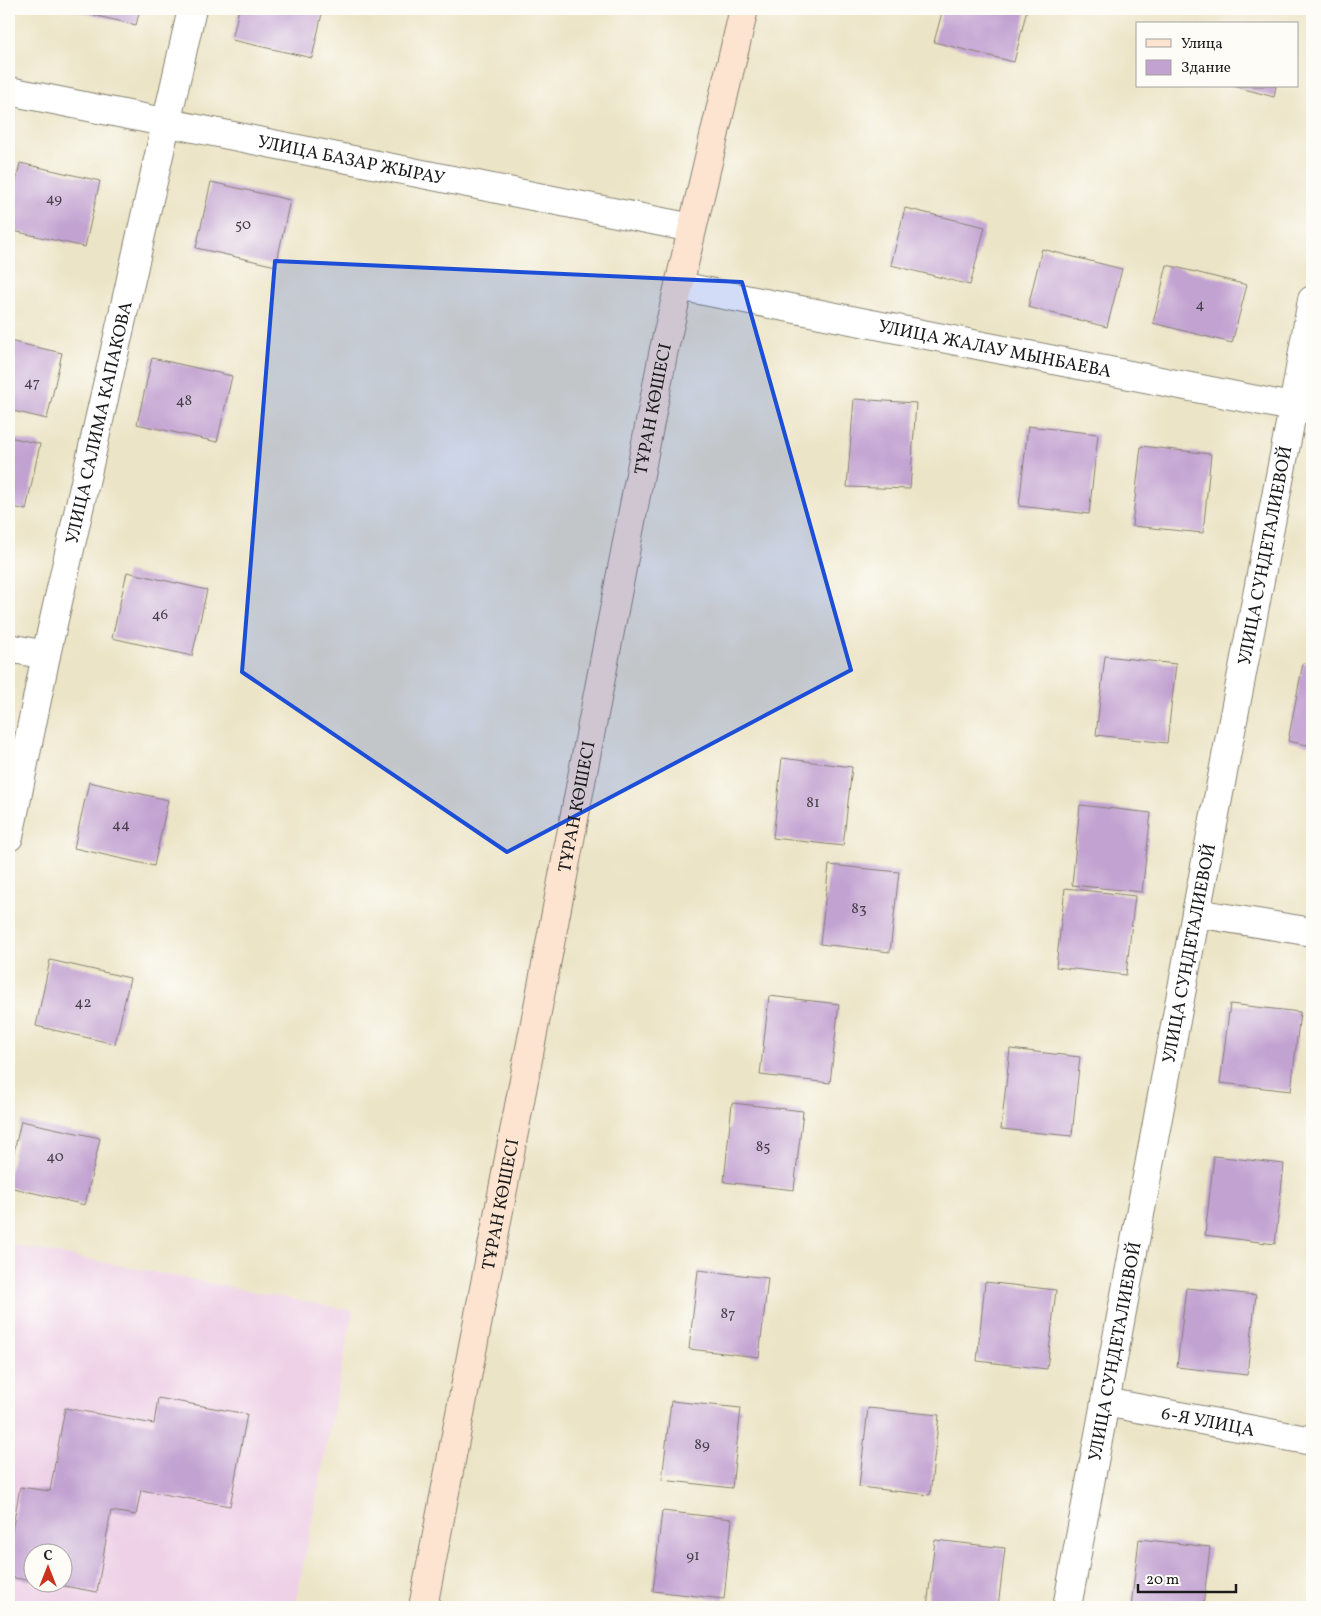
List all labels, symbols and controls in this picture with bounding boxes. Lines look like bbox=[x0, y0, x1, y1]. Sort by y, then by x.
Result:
legend bbox=[1136, 22, 1298, 88]
text: Улица bbox=[1181, 34, 1223, 55]
text: Здание bbox=[1181, 58, 1231, 79]
street label: УЛИЦА БАЗАР ЖЫРАУ bbox=[255, 130, 447, 192]
house number: 49 bbox=[46, 189, 62, 210]
house number: 50 bbox=[235, 215, 251, 236]
house number: 4 bbox=[1196, 295, 1205, 316]
street label: УЛИЦА САЛИМА КАПАКОВА bbox=[60, 299, 140, 547]
street label: УЛИЦА ЖАЛАУ МЫНБАЕВА bbox=[876, 315, 1114, 385]
street label: ТҰРАН КӨШЕСІ bbox=[629, 341, 679, 477]
house number: 47 bbox=[24, 373, 40, 394]
house number: 48 bbox=[176, 391, 192, 412]
street label: УЛИЦА СУНДЕТАЛИЕВОЙ bbox=[1233, 444, 1299, 668]
house number: 46 bbox=[152, 605, 168, 626]
street label: ТҰРАН КӨШЕСІ bbox=[553, 739, 603, 875]
house number: 81 bbox=[806, 793, 820, 814]
house number: 44 bbox=[112, 815, 130, 836]
street label: УЛИЦА СУНДЕТАЛИЕВОЙ bbox=[1157, 842, 1223, 1065]
house number: 83 bbox=[851, 899, 867, 920]
house number: 42 bbox=[74, 993, 92, 1014]
street label: ТҰРАН КӨШЕСІ bbox=[477, 1137, 526, 1272]
house number: 85 bbox=[756, 1137, 770, 1158]
house number: 40 bbox=[46, 1147, 64, 1168]
street label: УЛИЦА СУНДЕТАЛИЕВОЙ bbox=[1083, 1240, 1149, 1464]
house number: 87 bbox=[721, 1304, 735, 1325]
street label: 6-Я УЛИЦА bbox=[1159, 1402, 1257, 1444]
house number: 89 bbox=[694, 1435, 710, 1456]
north arrow bbox=[22, 1544, 72, 1594]
house number: 91 bbox=[686, 1546, 700, 1567]
text: С bbox=[43, 1547, 53, 1566]
scale bar bbox=[1138, 1561, 1236, 1593]
text: 20 m bbox=[1146, 1570, 1179, 1591]

